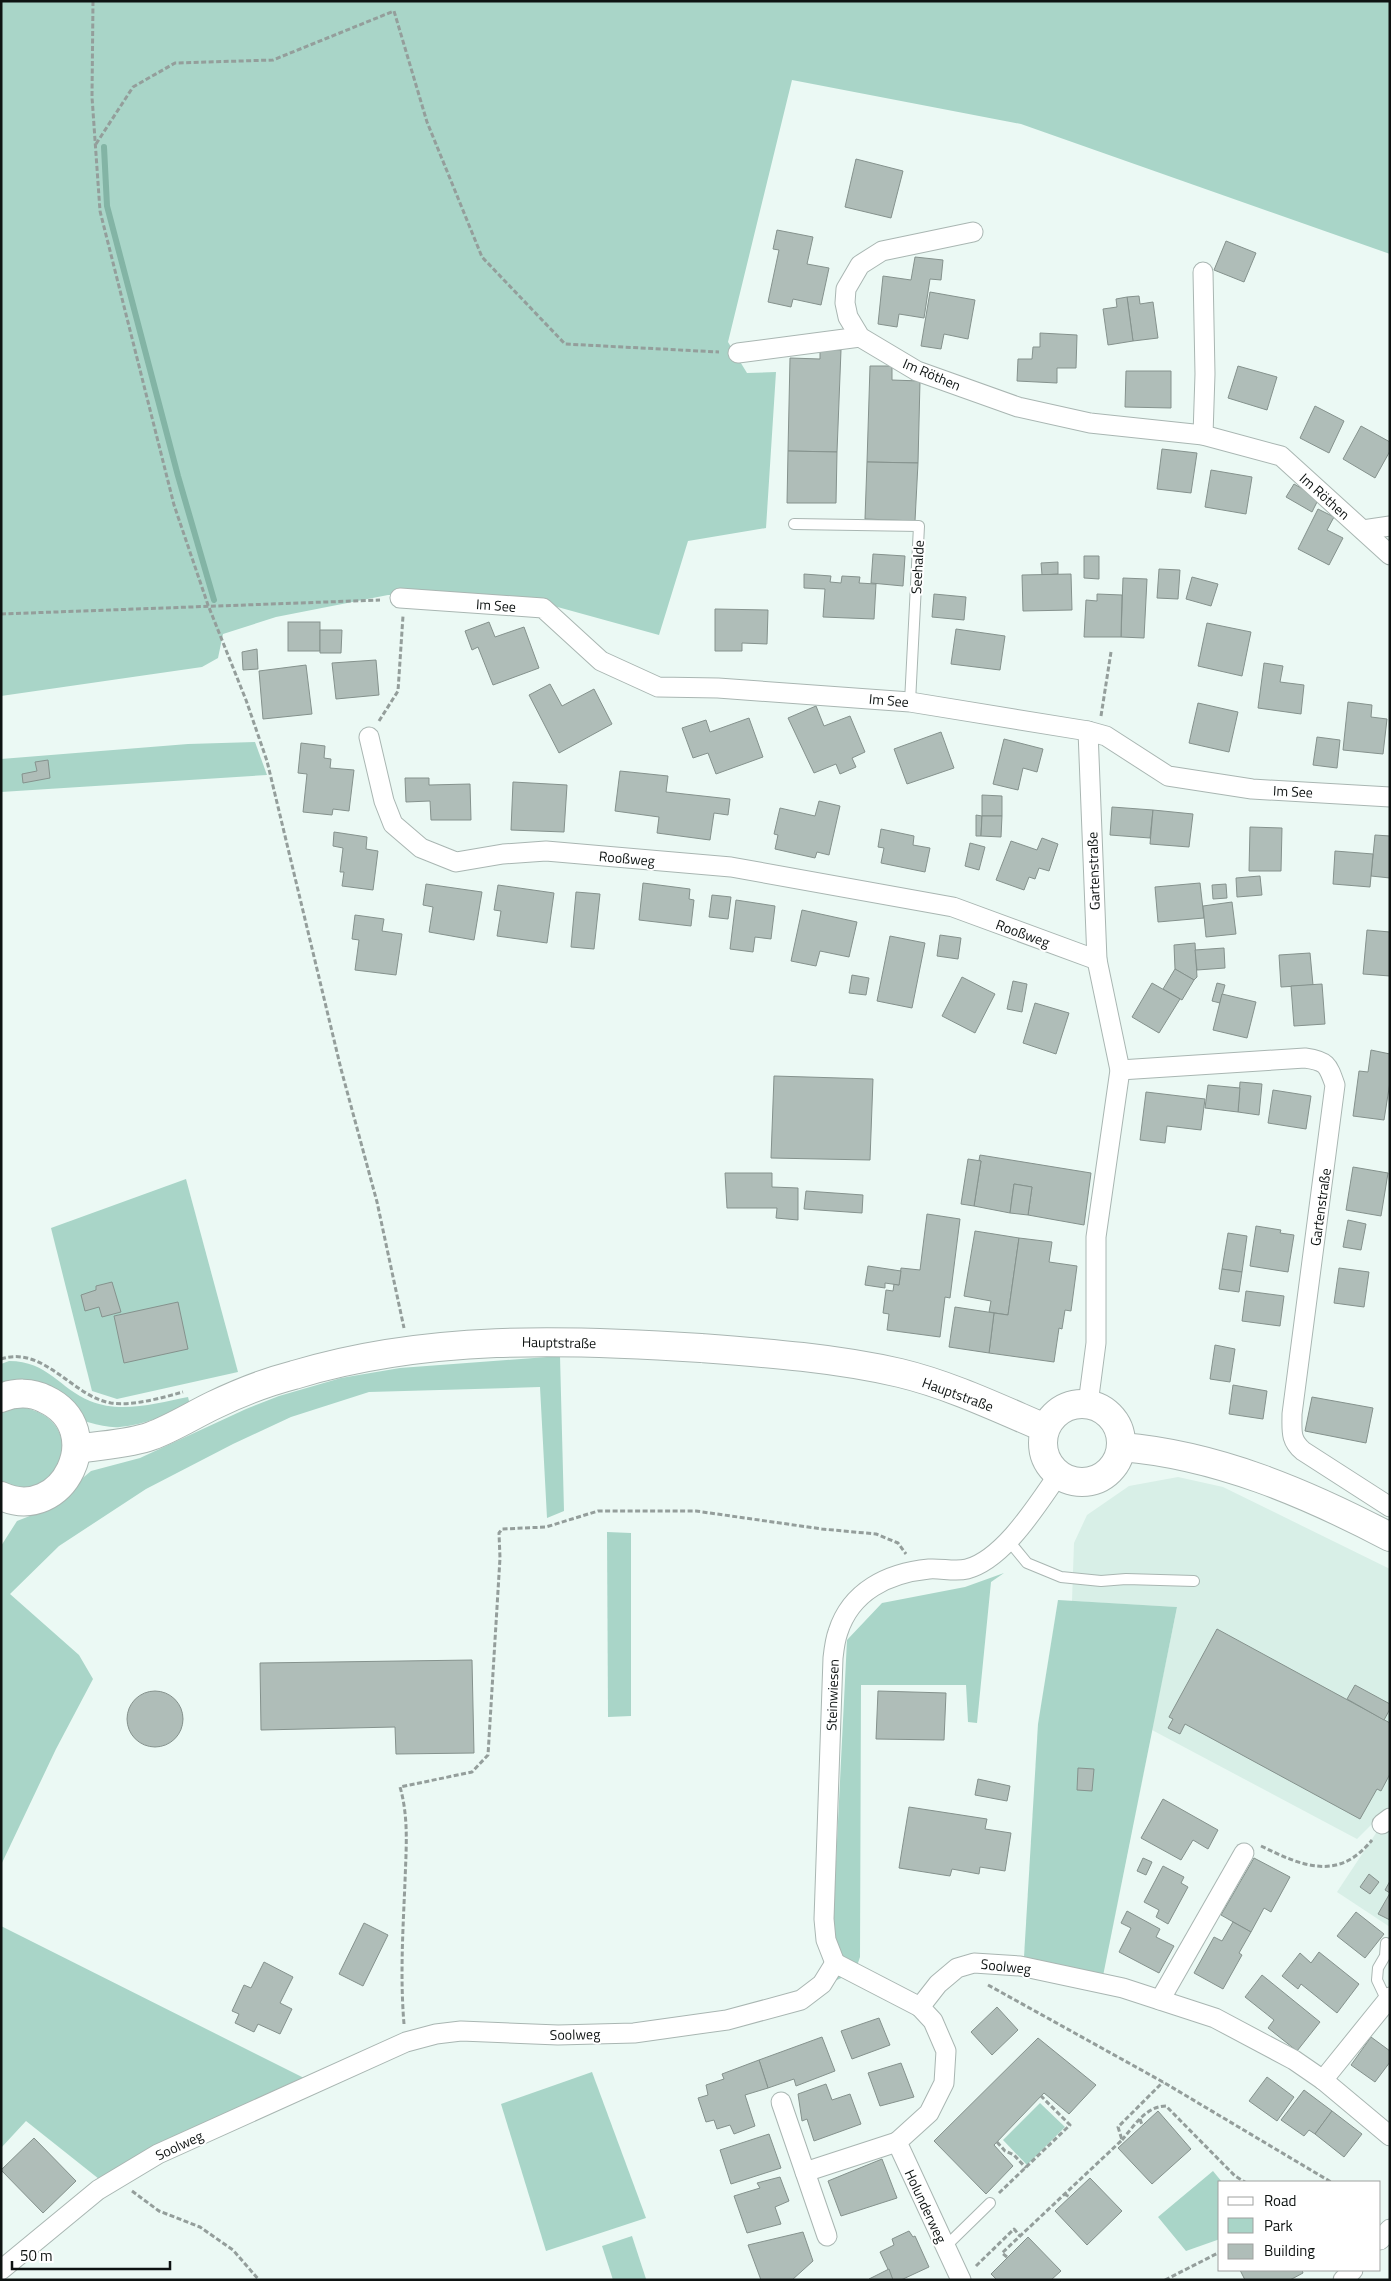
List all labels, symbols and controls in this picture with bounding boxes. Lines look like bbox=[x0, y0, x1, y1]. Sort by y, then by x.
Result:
street label: Im Röthen bbox=[900, 352, 964, 396]
street label: Im Röthen bbox=[1295, 468, 1355, 524]
street label: Seehalde bbox=[905, 539, 929, 595]
street label: Im See bbox=[475, 593, 517, 617]
street label: Im See bbox=[868, 688, 910, 712]
street label: Im See bbox=[1272, 779, 1314, 803]
street label: Gartenstraße bbox=[1081, 831, 1105, 911]
street label: Rooßweg bbox=[598, 845, 656, 871]
street label: Rooßweg bbox=[993, 914, 1053, 952]
street label: Gartenstraße bbox=[1304, 1167, 1336, 1247]
street label: Hauptstraße bbox=[522, 1331, 596, 1353]
street label: Hauptstraße bbox=[919, 1371, 997, 1417]
street label: Steinwiesen bbox=[820, 1659, 844, 1731]
street label: Soolweg bbox=[980, 1953, 1032, 1979]
street label: Soolweg bbox=[550, 2023, 600, 2045]
street label: Soolweg bbox=[152, 2125, 206, 2165]
street label: Holunderweg bbox=[900, 2166, 952, 2246]
legend bbox=[1218, 2181, 1381, 2271]
text: Road bbox=[1264, 2189, 1296, 2212]
text: Park bbox=[1264, 2214, 1293, 2237]
scale bar bbox=[12, 2238, 170, 2270]
text: Building bbox=[1264, 2239, 1315, 2262]
text: 50 m bbox=[20, 2244, 53, 2267]

